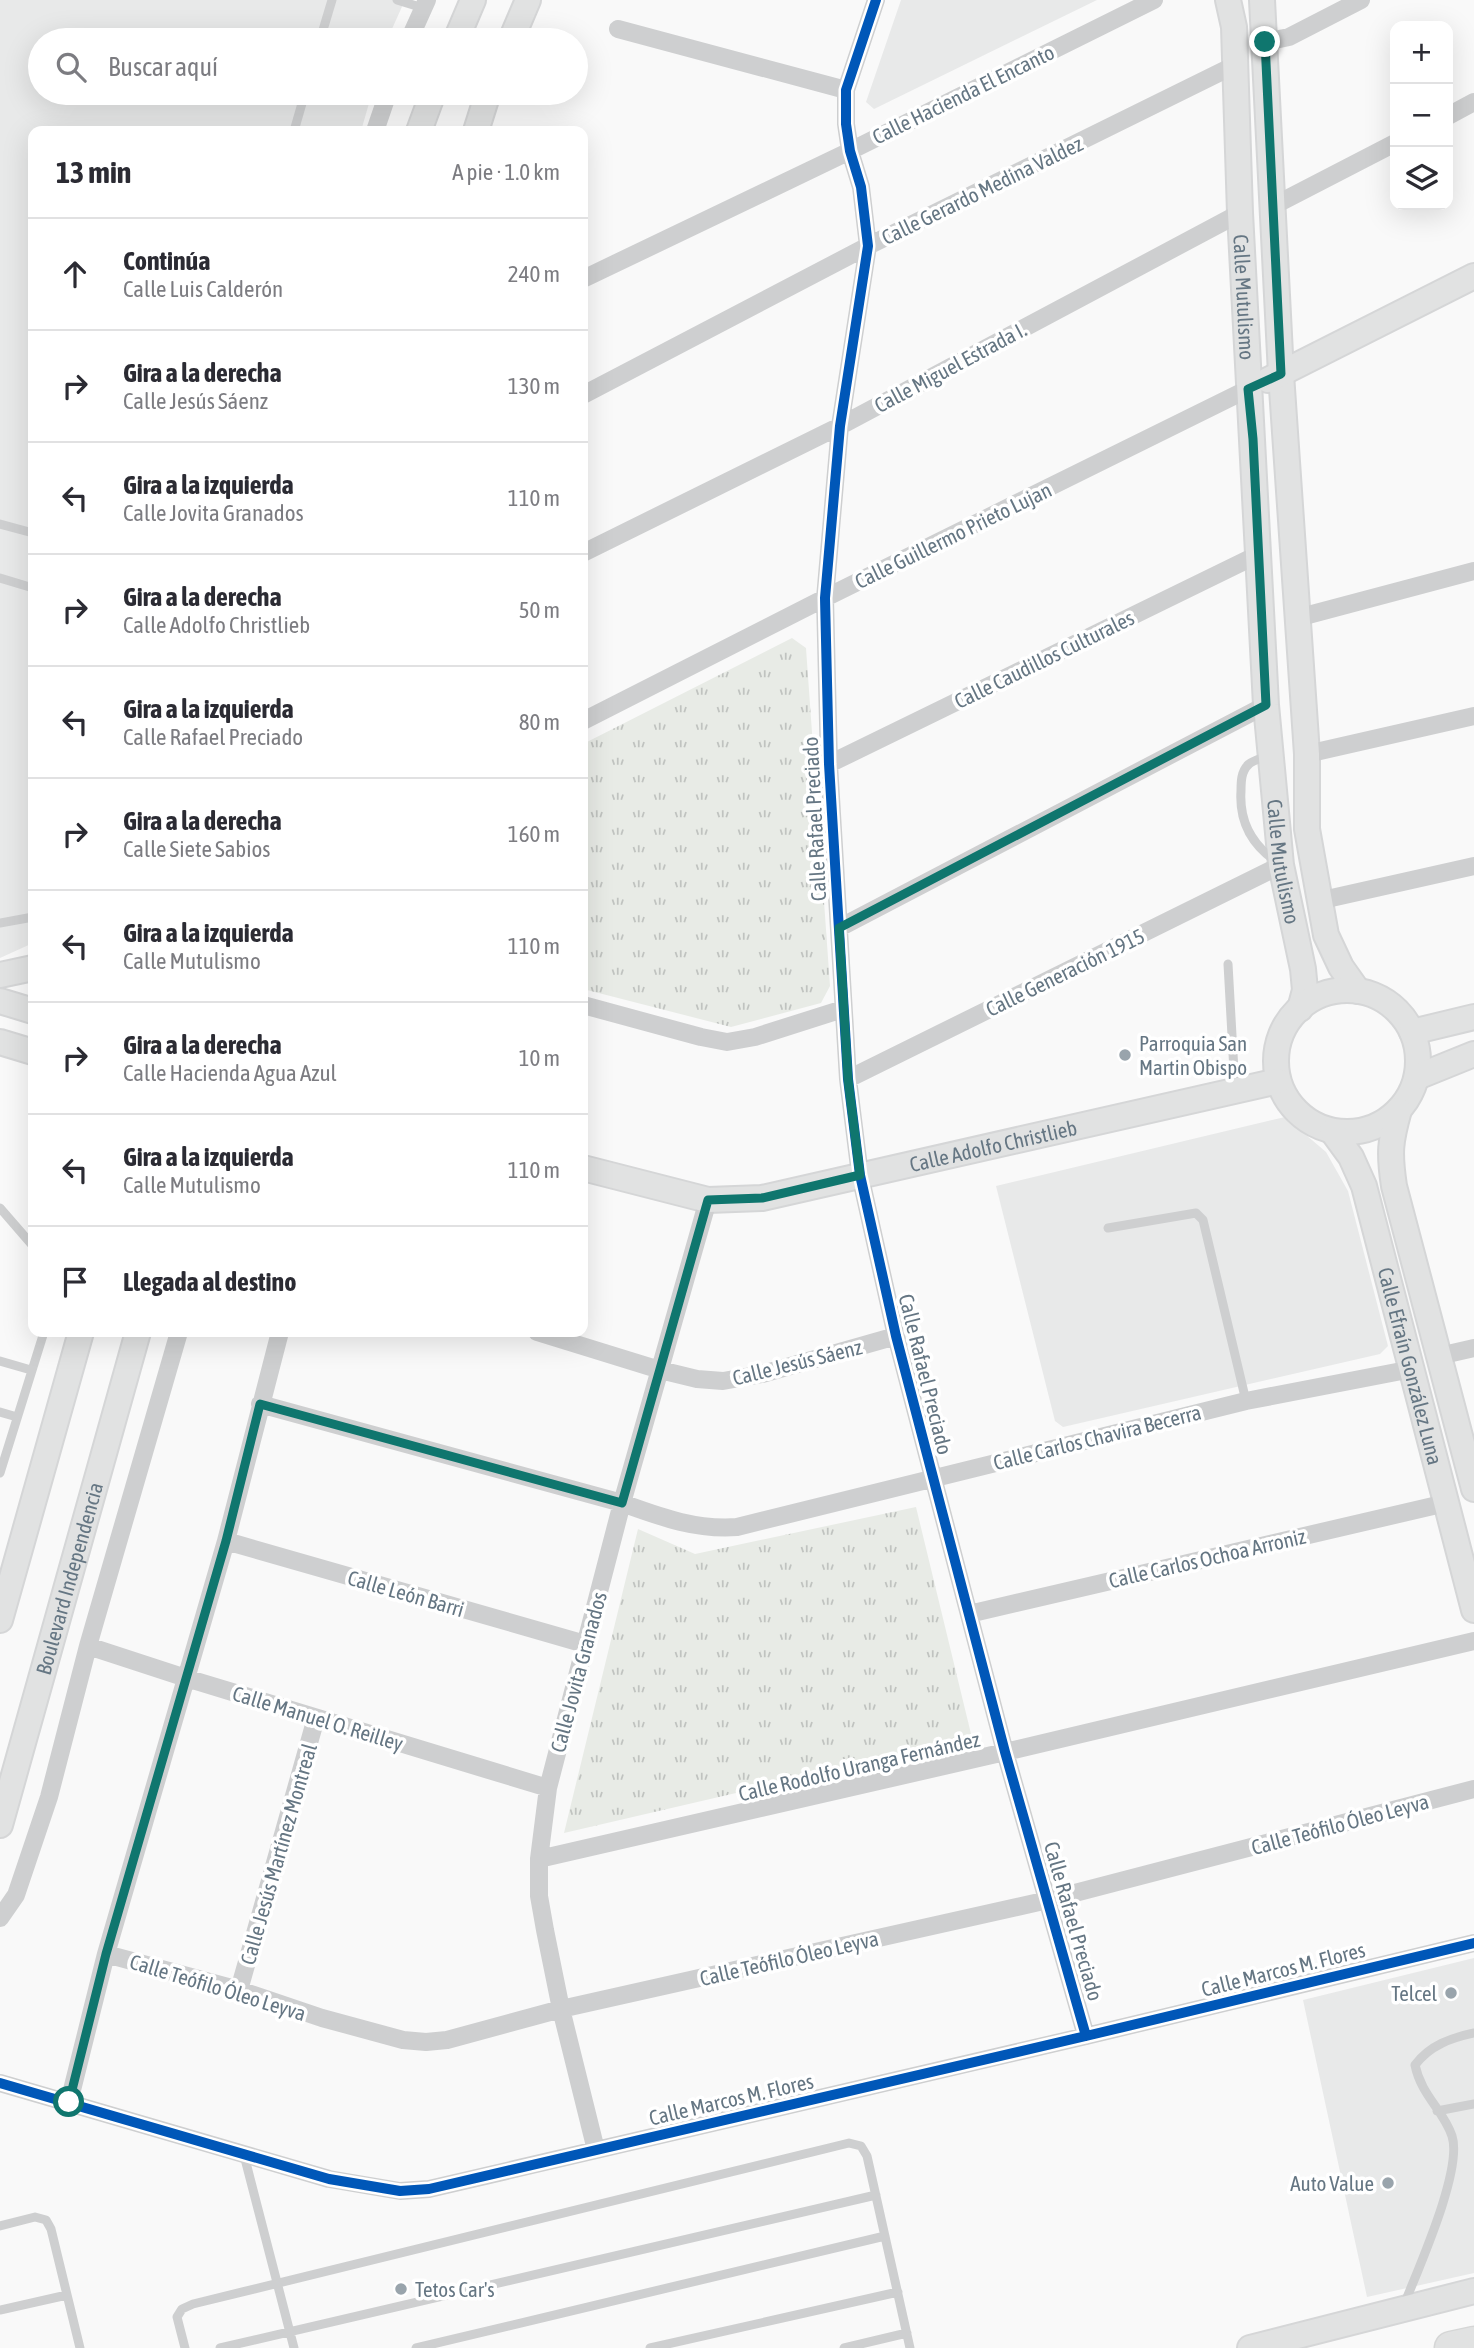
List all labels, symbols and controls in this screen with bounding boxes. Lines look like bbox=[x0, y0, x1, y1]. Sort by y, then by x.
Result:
map controls bbox=[1390, 21, 1453, 210]
button: + bbox=[1390, 21, 1453, 84]
route end bbox=[1249, 26, 1280, 57]
search box bbox=[28, 28, 588, 105]
street label: Calle Hacienda El Encanto bbox=[868, 40, 1058, 148]
icon: search bbox=[52, 48, 90, 86]
text: Buscar aquí bbox=[108, 52, 218, 82]
button: − bbox=[1390, 84, 1453, 147]
street label: Calle Gerardo Medina Valdez bbox=[878, 131, 1087, 249]
button: layers bbox=[1390, 147, 1453, 210]
text: 13 min bbox=[56, 155, 131, 189]
text: A pie · 1.0 km bbox=[452, 159, 560, 185]
street label: Calle Mutulismo bbox=[1229, 234, 1260, 361]
text: Continúa bbox=[123, 246, 210, 276]
icon: ahead bbox=[56, 255, 94, 293]
text: 240 m bbox=[508, 261, 560, 287]
text: Calle Luis Calderón bbox=[123, 276, 283, 302]
street label: Calle Miguel Estrada I. bbox=[870, 317, 1030, 417]
text: Gira a la derecha bbox=[123, 358, 282, 388]
icon: right bbox=[56, 367, 94, 405]
text: 130 m bbox=[508, 373, 560, 399]
text: Calle Jesús Sáenz bbox=[123, 388, 268, 414]
text: Gira a la izquierda bbox=[123, 470, 294, 500]
street label: Calle Guillermo Prieto Lujan bbox=[851, 477, 1055, 593]
icon: left bbox=[56, 479, 94, 517]
text: 110 m bbox=[508, 485, 560, 511]
text: Calle Jovita Granados bbox=[123, 500, 304, 526]
text: Gira a la derecha bbox=[123, 582, 282, 612]
icon: right bbox=[56, 591, 94, 629]
text: 50 m bbox=[519, 597, 560, 623]
street label: Calle Caudillos Culturales bbox=[950, 605, 1138, 713]
text: Calle Adolfo Christlieb bbox=[123, 612, 310, 638]
text: Gira a la izquierda bbox=[123, 694, 294, 724]
icon: left bbox=[56, 703, 94, 741]
text: 80 m bbox=[519, 709, 560, 735]
text: Calle Rafael Preciado bbox=[123, 724, 303, 750]
street label: Calle Rafael Preciado bbox=[798, 736, 830, 902]
street label: Calle Mutulismo bbox=[1263, 798, 1305, 926]
text: Gira a la derecha bbox=[123, 806, 282, 836]
icon: right bbox=[56, 815, 94, 853]
text: 160 m bbox=[508, 821, 560, 847]
text: Calle Siete Sabios bbox=[123, 836, 270, 862]
text: Gira a la izquierda bbox=[123, 918, 294, 948]
street label: Calle Generación 1915 bbox=[982, 923, 1148, 1021]
icon: left bbox=[56, 927, 94, 965]
text: 110 m bbox=[508, 933, 560, 959]
text: Calle Mutulismo bbox=[123, 948, 261, 974]
text: Gira a la derecha bbox=[123, 1030, 282, 1060]
place label: Parroquia San Martin Obispo bbox=[1139, 1031, 1247, 1079]
icon: right bbox=[56, 1039, 94, 1077]
text: 10 m bbox=[519, 1045, 560, 1071]
marker: Parroquia San Martin Obispo bbox=[1117, 1047, 1133, 1063]
text: Calle Hacienda Agua Azul bbox=[123, 1060, 337, 1086]
street label: Calle Adolfo Christlieb bbox=[907, 1115, 1079, 1176]
text: Gira a la izquierda bbox=[123, 1142, 294, 1172]
icon: left bbox=[56, 1151, 94, 1189]
text: 110 m bbox=[508, 1157, 560, 1183]
text: Calle Mutulismo bbox=[123, 1172, 261, 1198]
icon: arrive bbox=[56, 1263, 94, 1301]
street label: Calle Efraín González Luna bbox=[1374, 1265, 1448, 1467]
text: Llegada al destino bbox=[123, 1267, 296, 1297]
street label: Calle Rafael Preciado bbox=[894, 1291, 958, 1457]
street label: Calle Jesús Sáenz bbox=[730, 1334, 865, 1390]
street label: Calle Carlos Chavira Becerra bbox=[991, 1400, 1203, 1474]
street label: Boulevard Independencia bbox=[31, 1480, 107, 1677]
street label: Calle Carlos Ochoa Arroniz bbox=[1106, 1524, 1308, 1592]
street label: Calle León Barri bbox=[345, 1565, 467, 1621]
street label: Calle Jovita Granados bbox=[545, 1589, 611, 1755]
street label: Calle Manuel O. Reilley bbox=[230, 1681, 406, 1755]
street label: Calle Rodolfo Uranga Fernández bbox=[736, 1726, 983, 1805]
street label: Calle Jesús Martínez Montreal bbox=[235, 1740, 321, 1967]
street label: Calle Teófilo Óleo Leyva bbox=[1249, 1789, 1431, 1859]
street label: Calle Rafael Preciado bbox=[1040, 1839, 1108, 2003]
street label: Calle Teófilo Óleo Leyva bbox=[697, 1926, 881, 1990]
street label: Calle Marcos M. Flores bbox=[1199, 1937, 1367, 2001]
street label: Calle Teófilo Óleo Leyva bbox=[127, 1949, 309, 2025]
place label: Telcel bbox=[1391, 1981, 1437, 2005]
marker: Telcel bbox=[1443, 1985, 1459, 2001]
street label: Calle Marcos M. Flores bbox=[646, 2068, 816, 2130]
route start bbox=[53, 2086, 84, 2117]
place label: Auto Value bbox=[1290, 2171, 1374, 2195]
marker: Auto Value bbox=[1380, 2175, 1396, 2191]
place label: Tetos Car's bbox=[415, 2277, 495, 2301]
marker: Tetos Car's bbox=[393, 2281, 409, 2297]

